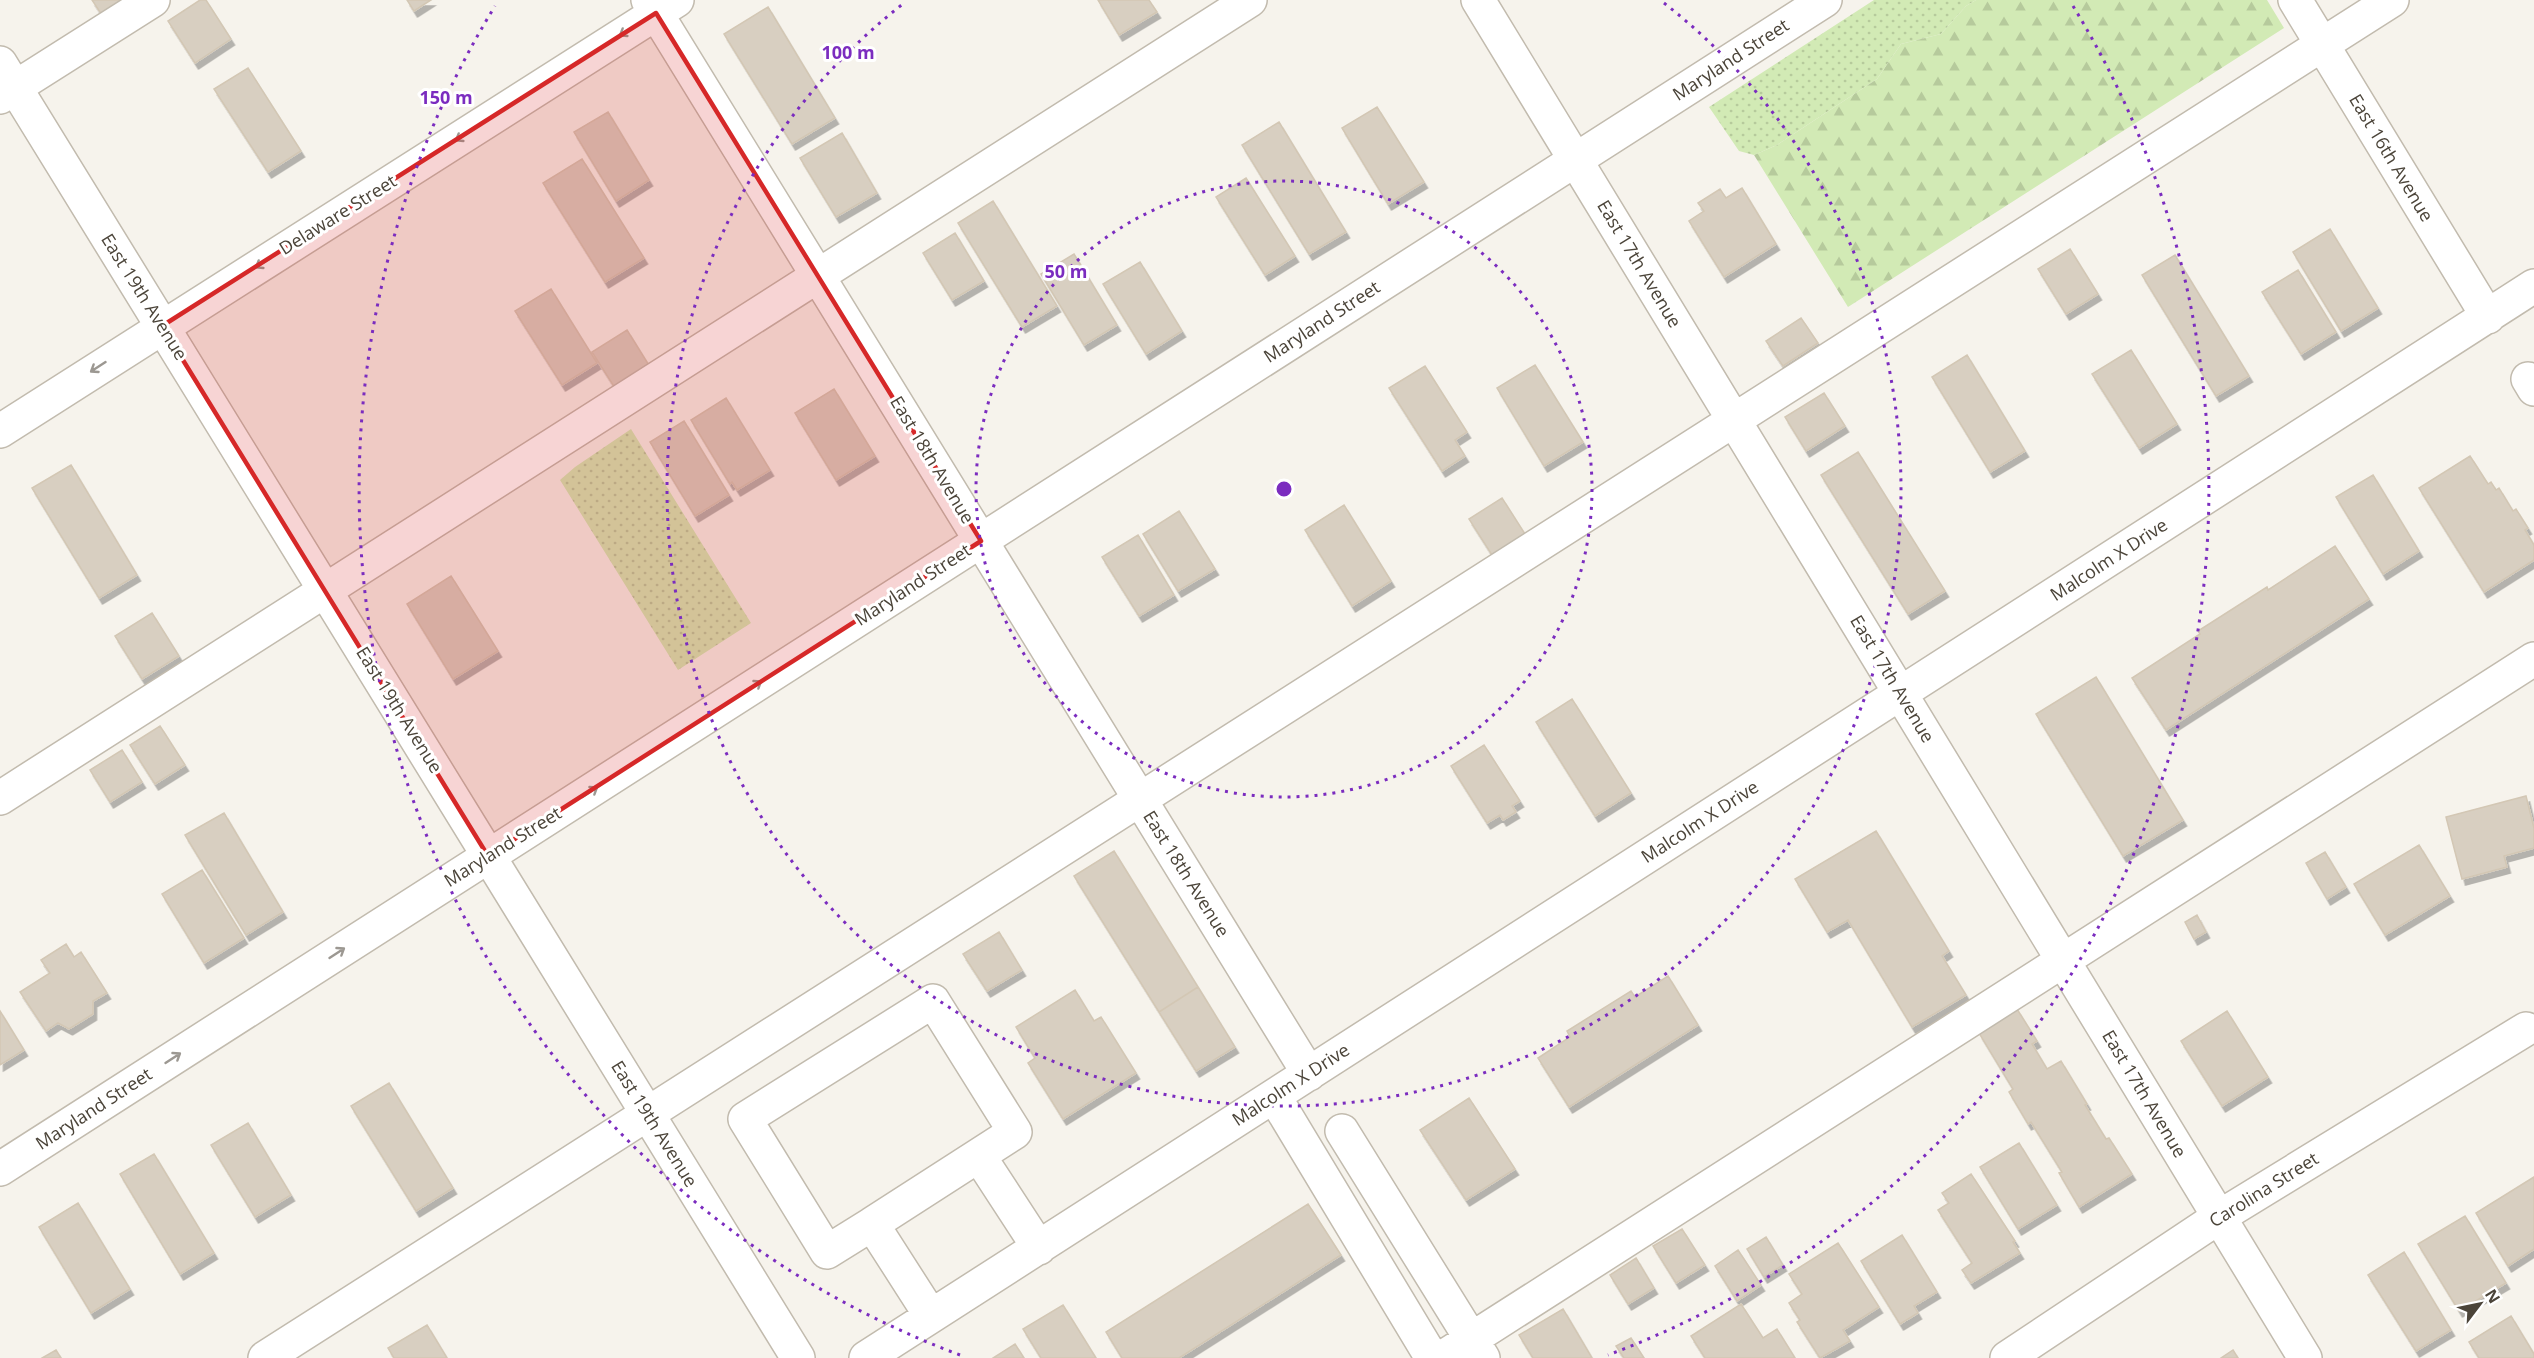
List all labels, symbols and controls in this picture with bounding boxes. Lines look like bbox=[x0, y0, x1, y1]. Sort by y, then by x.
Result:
street label: Maryland Street bbox=[1668, 13, 1793, 106]
one-way arrow bbox=[619, 25, 636, 37]
text: 100 m bbox=[821, 40, 875, 64]
text: 150 m bbox=[419, 85, 473, 109]
street label: East 16th Avenue bbox=[2344, 89, 2439, 226]
one-way arrow bbox=[455, 130, 472, 142]
street label: Delaware Street bbox=[274, 168, 401, 260]
street label: East 17th Avenue bbox=[1592, 195, 1687, 332]
street label: East 19th Avenue bbox=[96, 229, 193, 364]
one-way arrow bbox=[255, 258, 272, 270]
text: 50 m bbox=[1045, 259, 1087, 283]
street label: Maryland Street bbox=[1259, 275, 1384, 368]
one-way arrow bbox=[90, 362, 107, 374]
street label: East 18th Avenue bbox=[885, 391, 980, 528]
centre of rings bbox=[1274, 479, 1294, 499]
street label: Malcolm X Drive bbox=[2045, 512, 2172, 606]
street label: Maryland Street bbox=[850, 538, 975, 631]
street label: East 17th Avenue bbox=[1845, 610, 1940, 747]
street label: East 19th Avenue bbox=[351, 642, 448, 777]
one-way arrow bbox=[745, 680, 762, 692]
street label: Malcolm X Drive bbox=[1636, 774, 1763, 868]
one-way arrow bbox=[581, 785, 598, 797]
street label: Maryland Street bbox=[439, 800, 566, 892]
street label: East 18th Avenue bbox=[1138, 806, 1235, 941]
one-way arrow bbox=[328, 946, 345, 958]
street label: East 17th Avenue bbox=[2097, 1025, 2192, 1162]
street label: Malcolm X Drive bbox=[1227, 1037, 1354, 1131]
one-way arrow bbox=[164, 1052, 181, 1064]
street label: East 19th Avenue bbox=[606, 1056, 703, 1191]
street label: Maryland Street bbox=[31, 1062, 156, 1155]
street label: Carolina Street bbox=[2204, 1146, 2323, 1232]
north arrow bbox=[2450, 1274, 2510, 1334]
text: N bbox=[2480, 1285, 2505, 1307]

